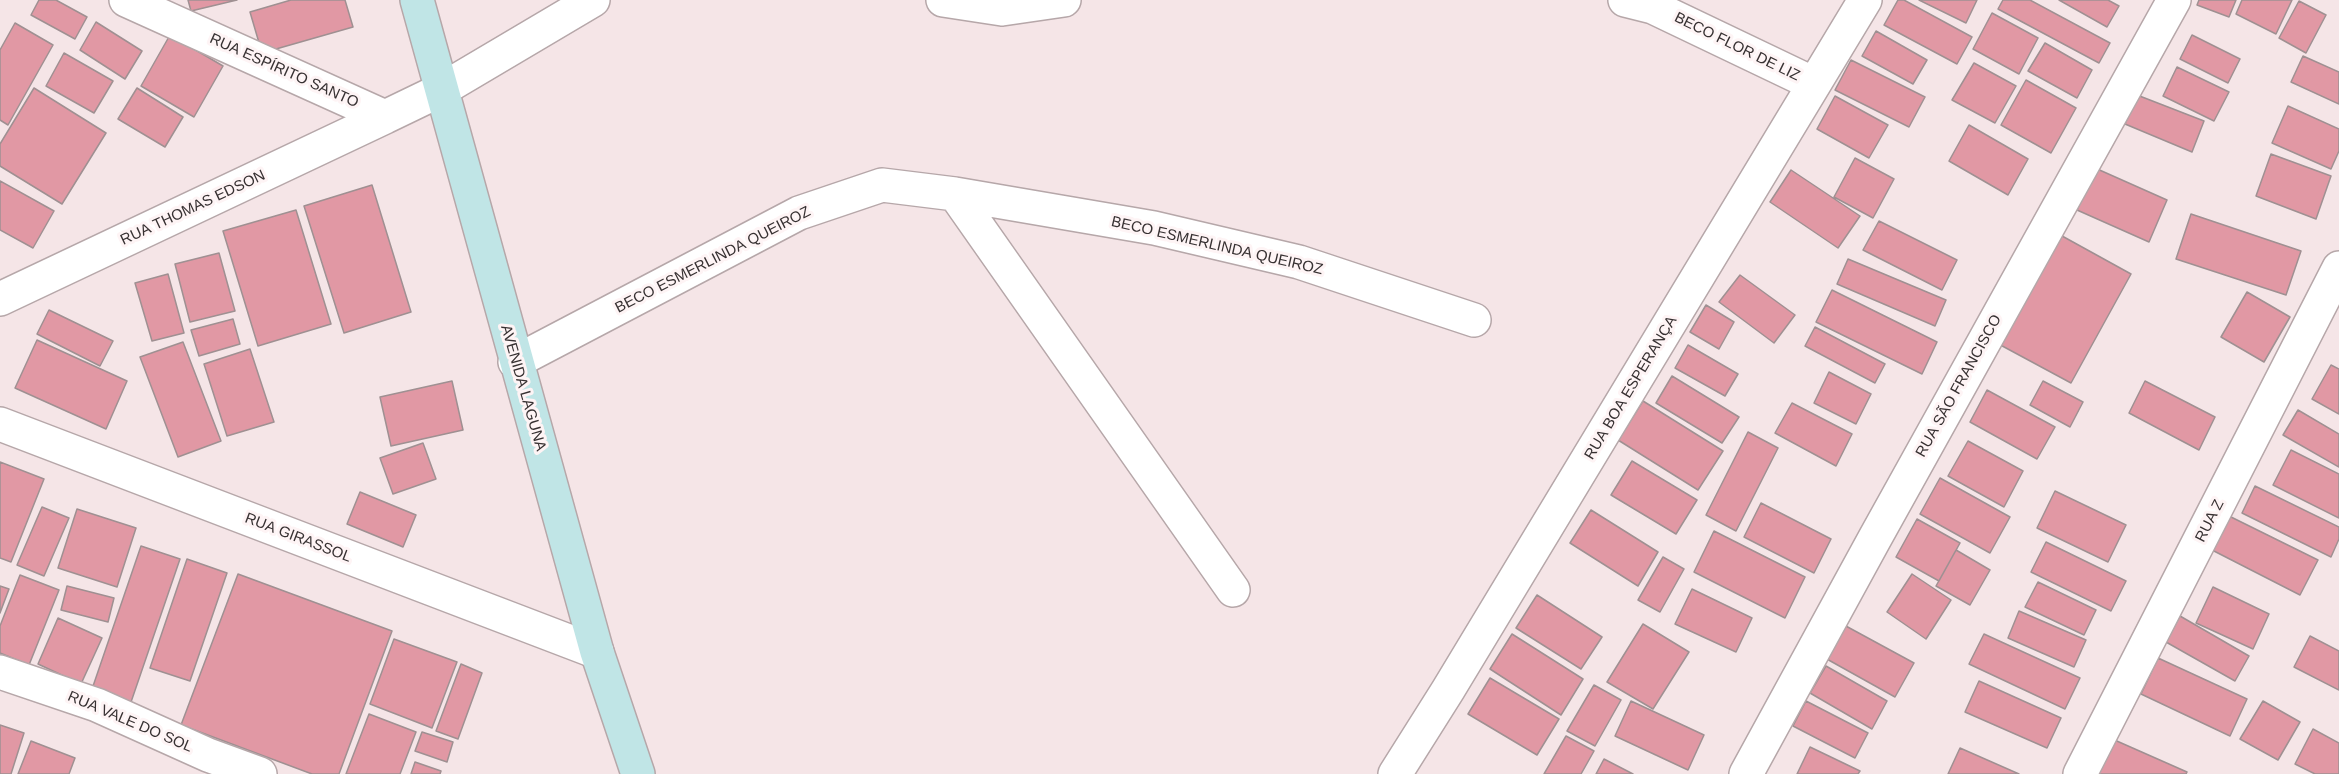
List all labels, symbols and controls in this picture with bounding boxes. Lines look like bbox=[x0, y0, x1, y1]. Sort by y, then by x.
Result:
street label: BECO FLOR DE LIZ bbox=[1671, 9, 1803, 85]
street label: RUA ESPÍRITO SANTO bbox=[207, 30, 361, 112]
street label: RUA THOMAS EDSON bbox=[118, 167, 268, 249]
street label: BECO ESMERLINDA QUEIROZ bbox=[612, 203, 814, 317]
street label: BECO ESMERLINDA QUEIROZ bbox=[1109, 213, 1325, 279]
street label: RUA SÃO FRANCISCO bbox=[1912, 312, 2006, 460]
street label: RUA BOA ESPERANÇA bbox=[1581, 313, 1681, 463]
street label: AVENIDA LAGUNA bbox=[496, 323, 550, 453]
street label: RUA Z bbox=[2192, 497, 2228, 545]
street label: RUA GIRASSOL bbox=[242, 509, 354, 567]
street label: RUA VALE DO SOL bbox=[65, 688, 195, 756]

